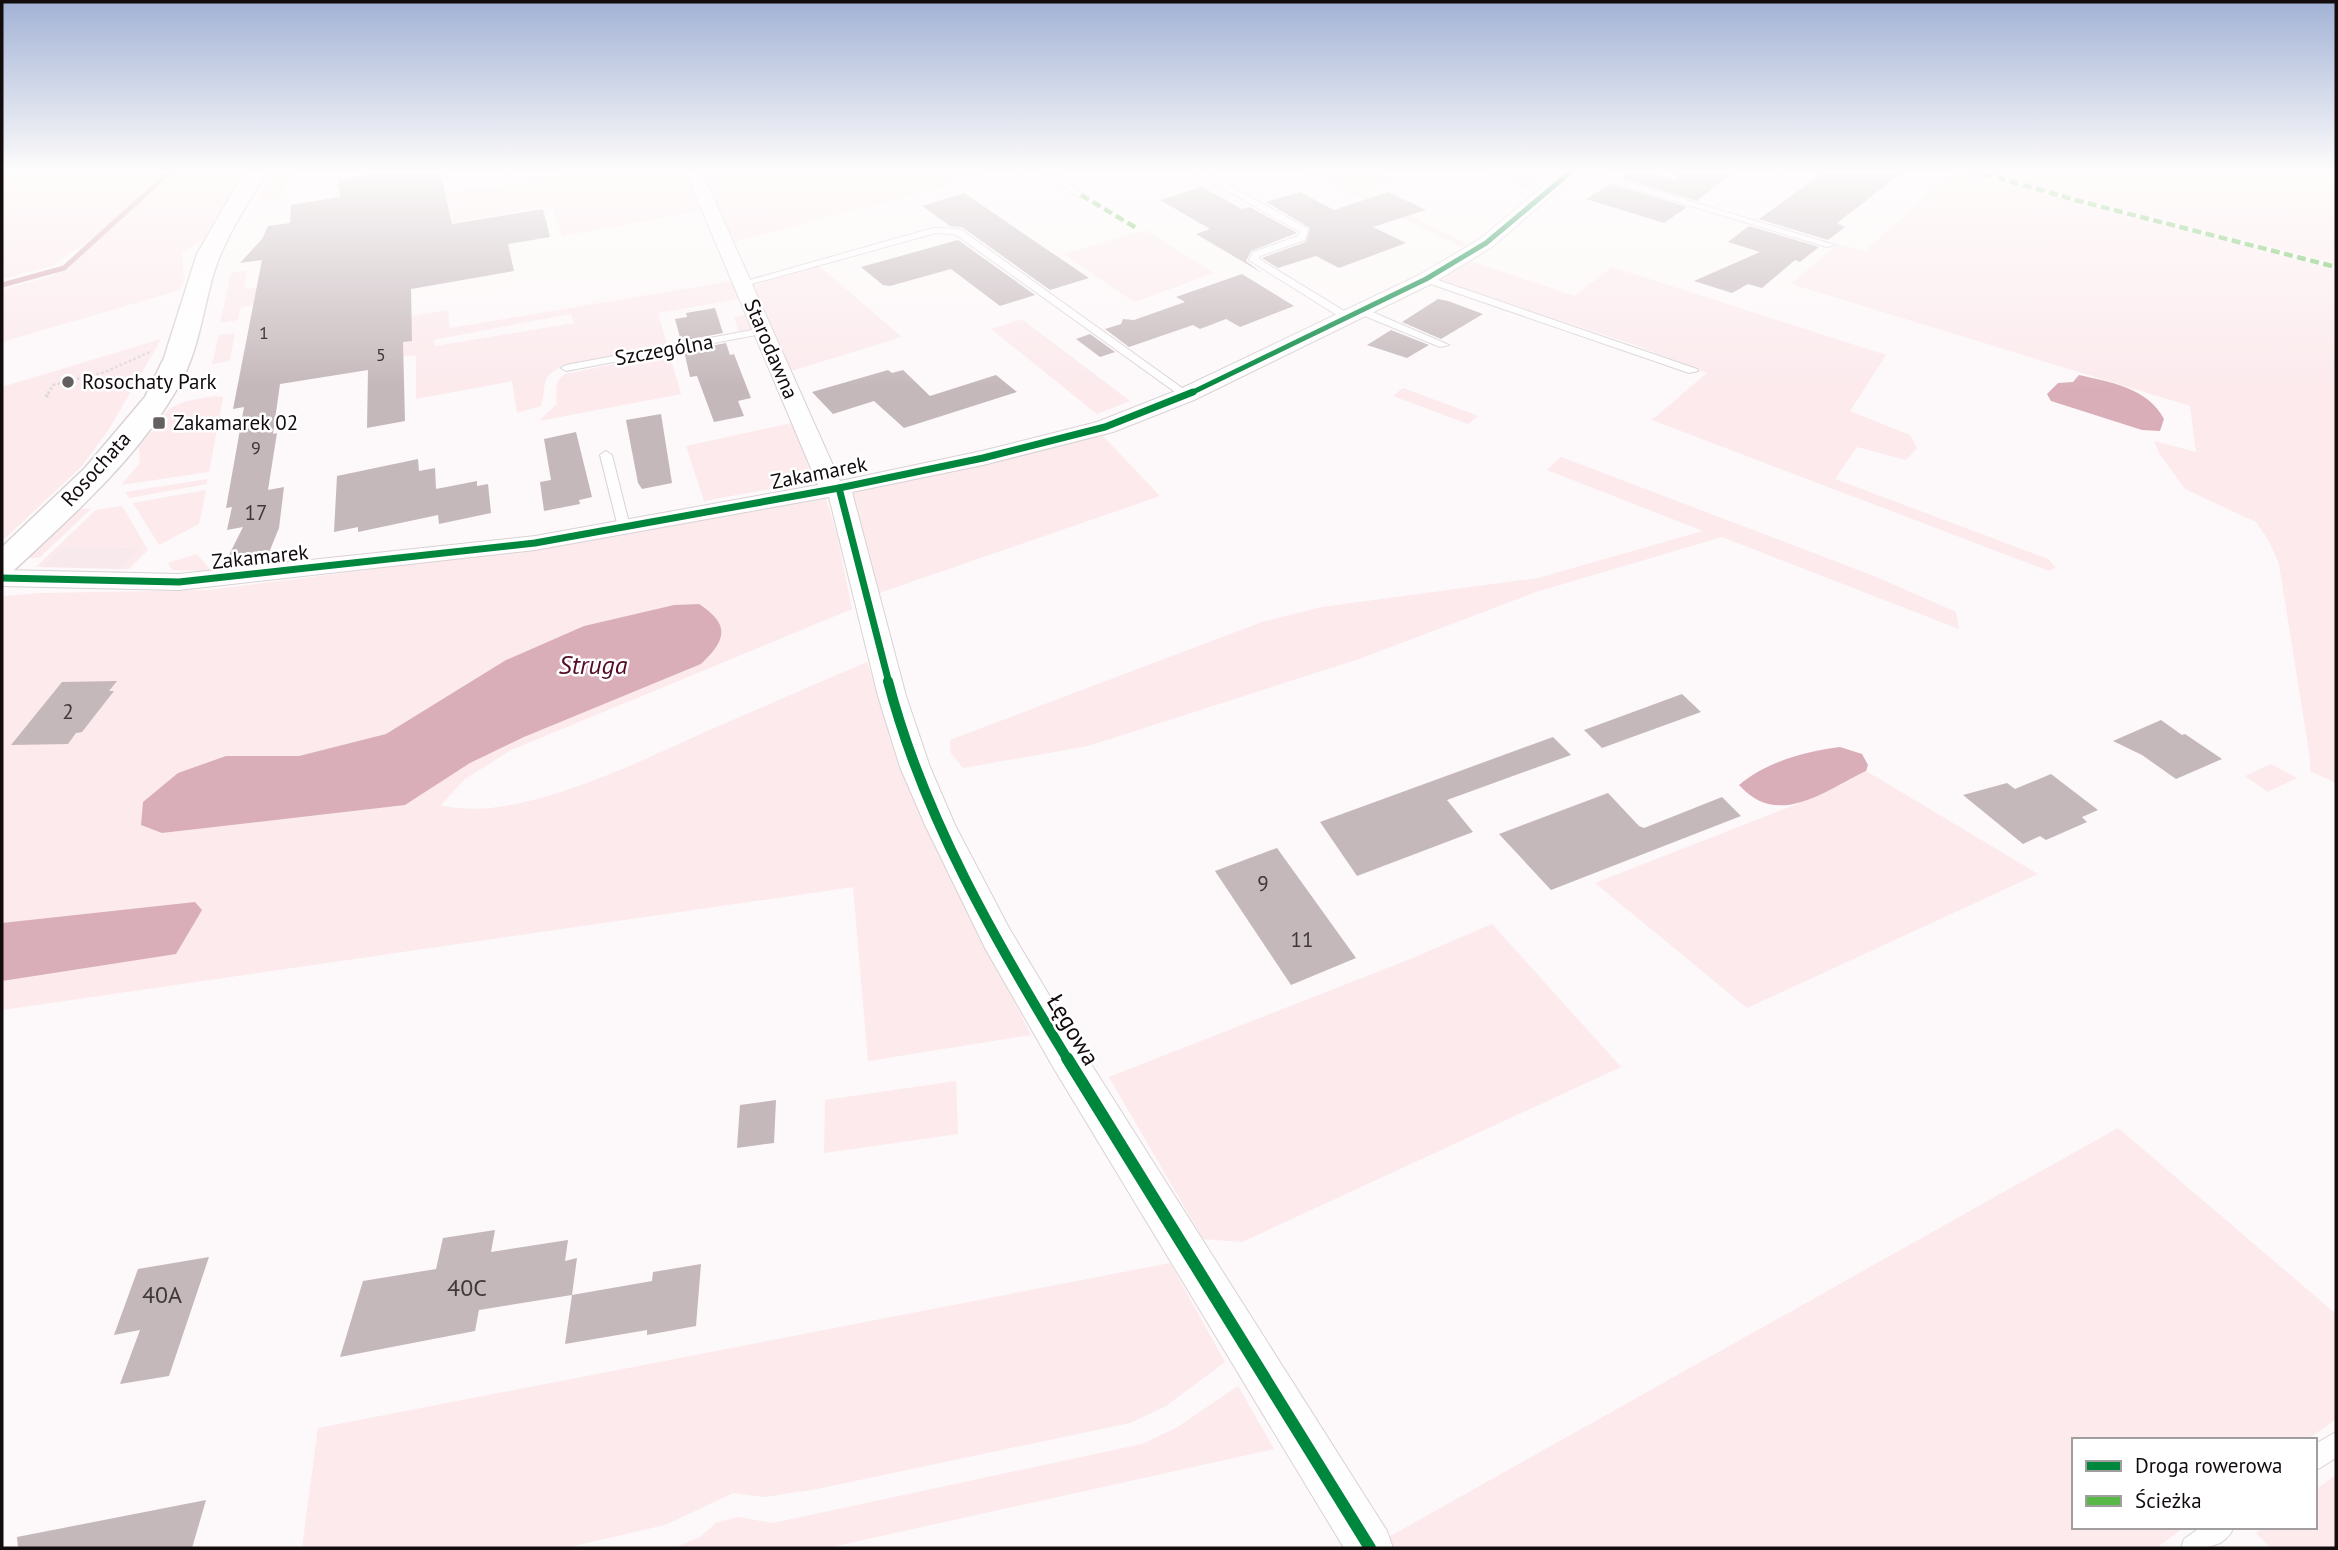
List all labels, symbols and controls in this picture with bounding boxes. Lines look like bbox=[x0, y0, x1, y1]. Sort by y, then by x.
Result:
street label: Starodawna bbox=[738, 295, 805, 403]
house number: 1 bbox=[259, 321, 269, 344]
street label: Szczególna bbox=[613, 328, 715, 371]
house number: 5 bbox=[376, 343, 386, 366]
place label: Rosochaty Park bbox=[82, 368, 217, 395]
marker: Rosochaty Park bbox=[60, 374, 76, 390]
place label: Zakamarek 02 bbox=[173, 409, 298, 436]
marker: Zakamarek 02 bbox=[151, 415, 167, 431]
street label: Rosochata bbox=[55, 426, 136, 512]
house number: 9 bbox=[251, 436, 261, 459]
street label: Zakamarek bbox=[769, 450, 869, 495]
house number: 17 bbox=[245, 499, 267, 526]
street label: Zakamarek bbox=[210, 538, 310, 575]
water label: Struga bbox=[559, 648, 628, 681]
house number: 2 bbox=[62, 698, 74, 725]
house number: 9 bbox=[1257, 870, 1269, 897]
house number: 11 bbox=[1291, 926, 1313, 953]
street label: Łęgowa bbox=[1040, 988, 1107, 1071]
house number: 40C bbox=[447, 1272, 487, 1303]
house number: 40A bbox=[142, 1279, 182, 1310]
legend bbox=[2072, 1438, 2317, 1529]
text: Droga rowerowa bbox=[2135, 1452, 2282, 1479]
text: Ścieżka bbox=[2135, 1487, 2202, 1514]

